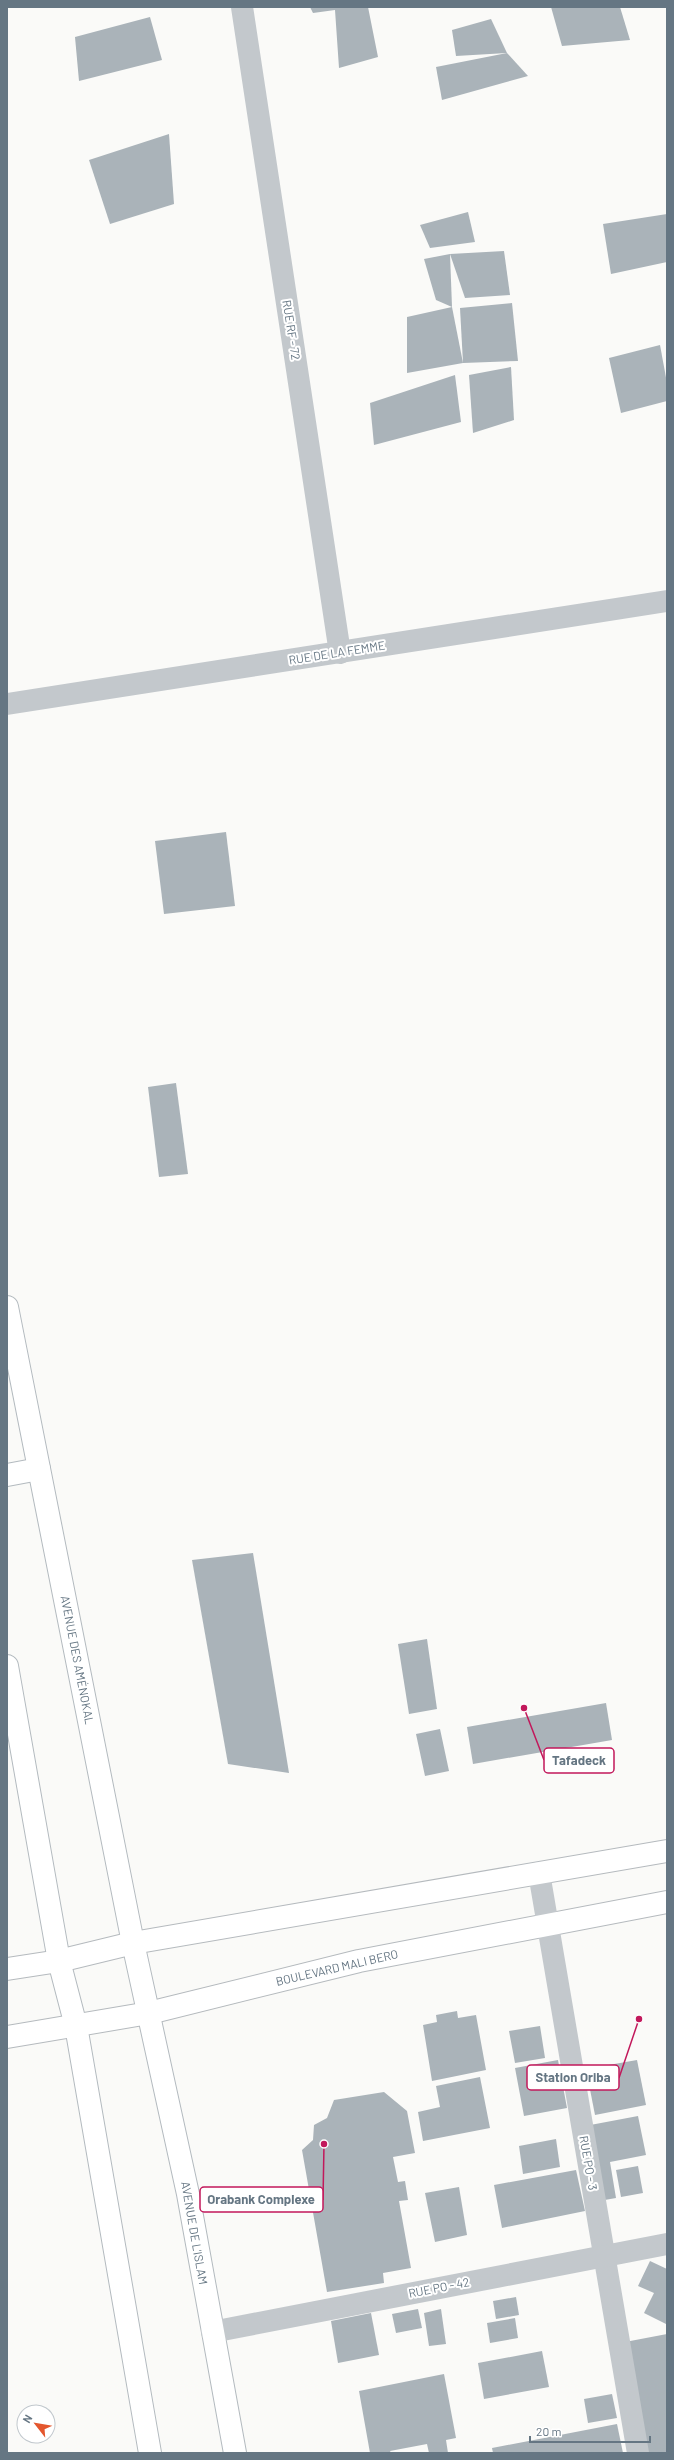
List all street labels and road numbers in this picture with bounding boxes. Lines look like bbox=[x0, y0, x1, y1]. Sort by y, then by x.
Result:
street label: RUE RF - 72 bbox=[280, 299, 304, 361]
street label: RUE DE LA FEMME bbox=[288, 637, 386, 667]
street label: AVENUE DES AMÉNOKAL bbox=[59, 1594, 97, 1726]
street label: BOULEVARD MALI BERO bbox=[274, 1946, 399, 1988]
street label: RUE PO - 3 bbox=[577, 2134, 601, 2191]
street label: AVENUE DE L'ISLAM bbox=[179, 2180, 211, 2286]
street label: RUE PO - 42 bbox=[407, 2274, 471, 2300]

